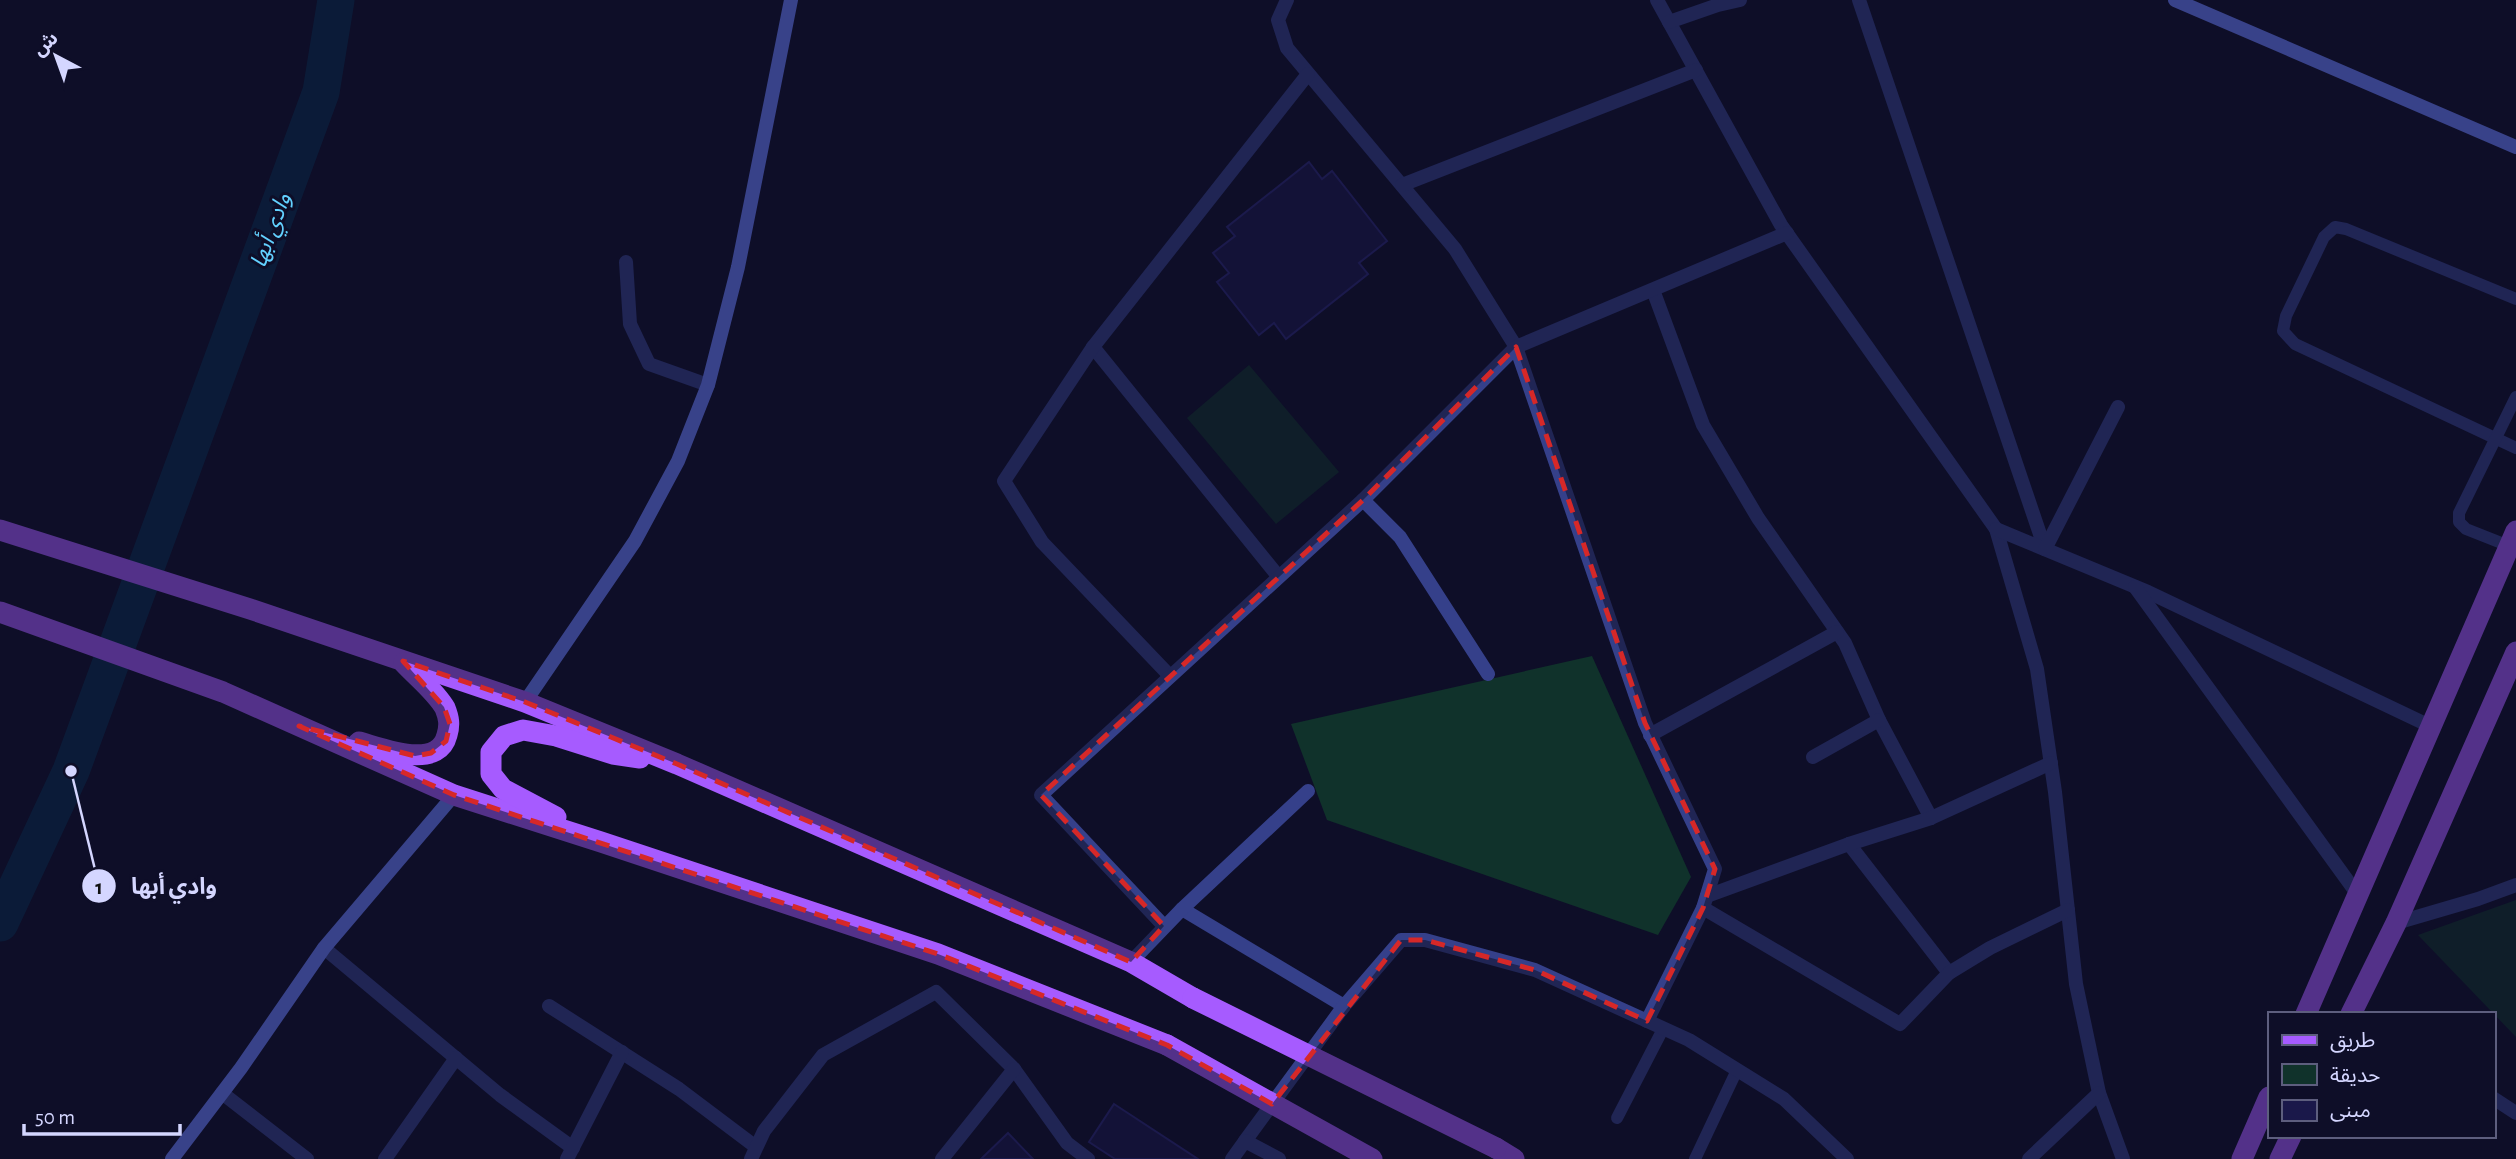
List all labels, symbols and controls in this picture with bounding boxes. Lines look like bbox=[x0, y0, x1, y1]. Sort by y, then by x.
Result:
north arrow bbox=[21, 21, 91, 91]
text: ش bbox=[30, 29, 62, 60]
water label: وادي أبها bbox=[244, 189, 300, 273]
callout: وادي أبها bbox=[82, 864, 231, 908]
text: وادي أبها bbox=[131, 872, 217, 904]
text: 1 bbox=[95, 877, 103, 898]
legend bbox=[2268, 1012, 2495, 1138]
text: طريق bbox=[2330, 1030, 2375, 1053]
text: حديقة bbox=[2330, 1065, 2380, 1086]
scale bar bbox=[24, 1092, 180, 1136]
text: مبنى bbox=[2330, 1100, 2371, 1122]
text: 50 m bbox=[35, 1107, 75, 1128]

